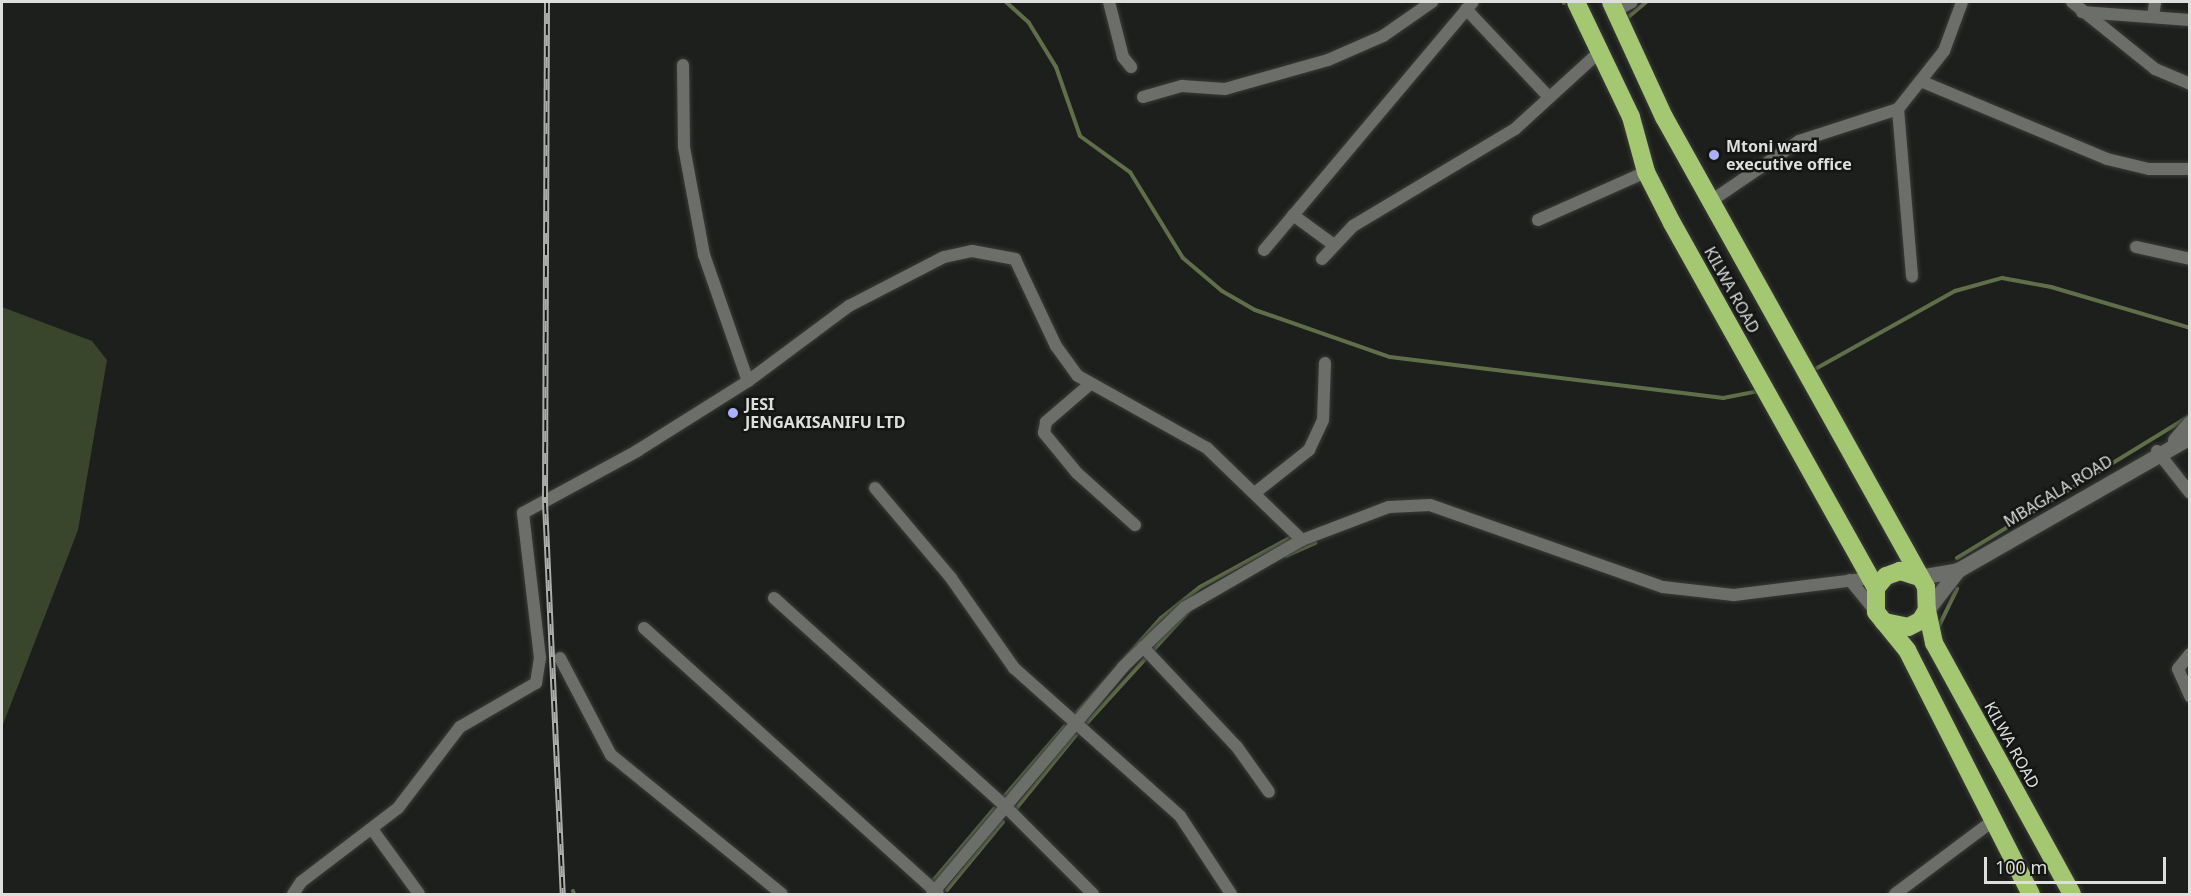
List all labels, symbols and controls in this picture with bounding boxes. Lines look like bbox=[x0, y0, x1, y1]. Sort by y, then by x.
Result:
place label: Mtoni ward executive office bbox=[1726, 136, 1852, 174]
marker: Mtoni ward executive office bbox=[1707, 148, 1721, 162]
street label: KILWA ROAD bbox=[1700, 243, 1764, 337]
place label: JESI JENGAKISANIFU LTD bbox=[745, 394, 905, 432]
marker: JESI JENGAKISANIFU LTD bbox=[726, 406, 740, 420]
street label: MBAGALA ROAD bbox=[2000, 451, 2116, 531]
street label: KILWA ROAD bbox=[1980, 698, 2044, 792]
scale bar bbox=[1987, 845, 2168, 883]
text: 100 m bbox=[1995, 855, 2047, 879]

